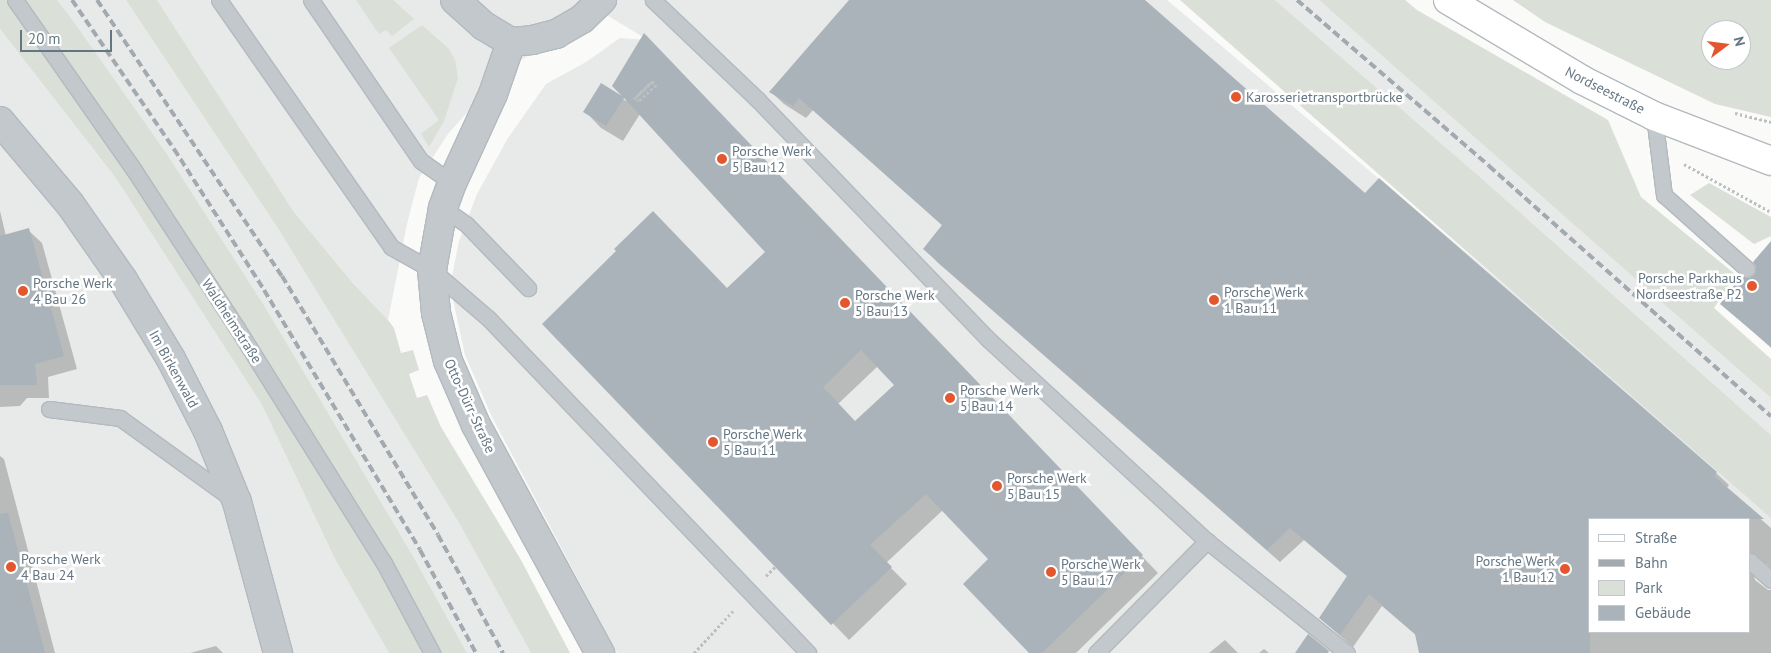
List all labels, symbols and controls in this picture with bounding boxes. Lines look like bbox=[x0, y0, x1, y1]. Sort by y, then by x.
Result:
scale bar bbox=[22, 20, 115, 52]
north arrow bbox=[1701, 20, 1751, 70]
text: 20 m bbox=[28, 29, 61, 48]
text: N bbox=[1730, 35, 1749, 48]
street label: Nordseestraße bbox=[1562, 63, 1648, 117]
place label: Karosserietransportbrücke bbox=[1246, 89, 1403, 105]
marker: Karosserietransportbrücke bbox=[1230, 91, 1242, 103]
place label: Porsche Werk 5 Bau 12 bbox=[732, 143, 812, 176]
marker: Porsche Werk 5 Bau 12 bbox=[716, 153, 728, 165]
place label: Porsche Parkhaus Nordseestraße P2 bbox=[1636, 270, 1742, 302]
place label: Porsche Werk 4 Bau 26 bbox=[33, 275, 113, 308]
street label: Waldheimstraße bbox=[198, 276, 266, 366]
marker: Porsche Parkhaus Nordseestraße P2 bbox=[1746, 280, 1758, 292]
place label: Porsche Werk 1 Bau 11 bbox=[1224, 284, 1304, 316]
marker: Porsche Werk 4 Bau 26 bbox=[17, 285, 29, 297]
place label: Porsche Werk 5 Bau 13 bbox=[855, 287, 935, 320]
marker: Porsche Werk 1 Bau 11 bbox=[1208, 294, 1220, 306]
marker: Porsche Werk 5 Bau 13 bbox=[839, 297, 851, 309]
street label: Im Birkenwald bbox=[146, 327, 202, 411]
street label: Otto-Dürr-Straße bbox=[441, 356, 499, 456]
place label: Porsche Werk 5 Bau 14 bbox=[960, 382, 1040, 414]
marker: Porsche Werk 5 Bau 14 bbox=[944, 392, 956, 404]
place label: Porsche Werk 5 Bau 11 bbox=[723, 426, 803, 458]
marker: Porsche Werk 5 Bau 11 bbox=[707, 436, 719, 448]
place label: Porsche Werk 5 Bau 15 bbox=[1007, 470, 1087, 502]
marker: Porsche Werk 5 Bau 15 bbox=[991, 480, 1003, 492]
legend bbox=[1588, 518, 1751, 633]
text: Straße bbox=[1635, 528, 1677, 547]
place label: Porsche Werk 4 Bau 24 bbox=[21, 551, 101, 584]
place label: Porsche Werk 1 Bau 12 bbox=[1475, 553, 1555, 586]
text: Bahn bbox=[1635, 553, 1668, 572]
place label: Porsche Werk 5 Bau 17 bbox=[1061, 556, 1141, 588]
marker: Porsche Werk 4 Bau 24 bbox=[5, 561, 17, 573]
marker: Porsche Werk 1 Bau 12 bbox=[1559, 563, 1571, 575]
marker: Porsche Werk 5 Bau 17 bbox=[1045, 566, 1057, 578]
text: Park bbox=[1635, 578, 1663, 597]
text: Gebäude bbox=[1635, 603, 1691, 622]

